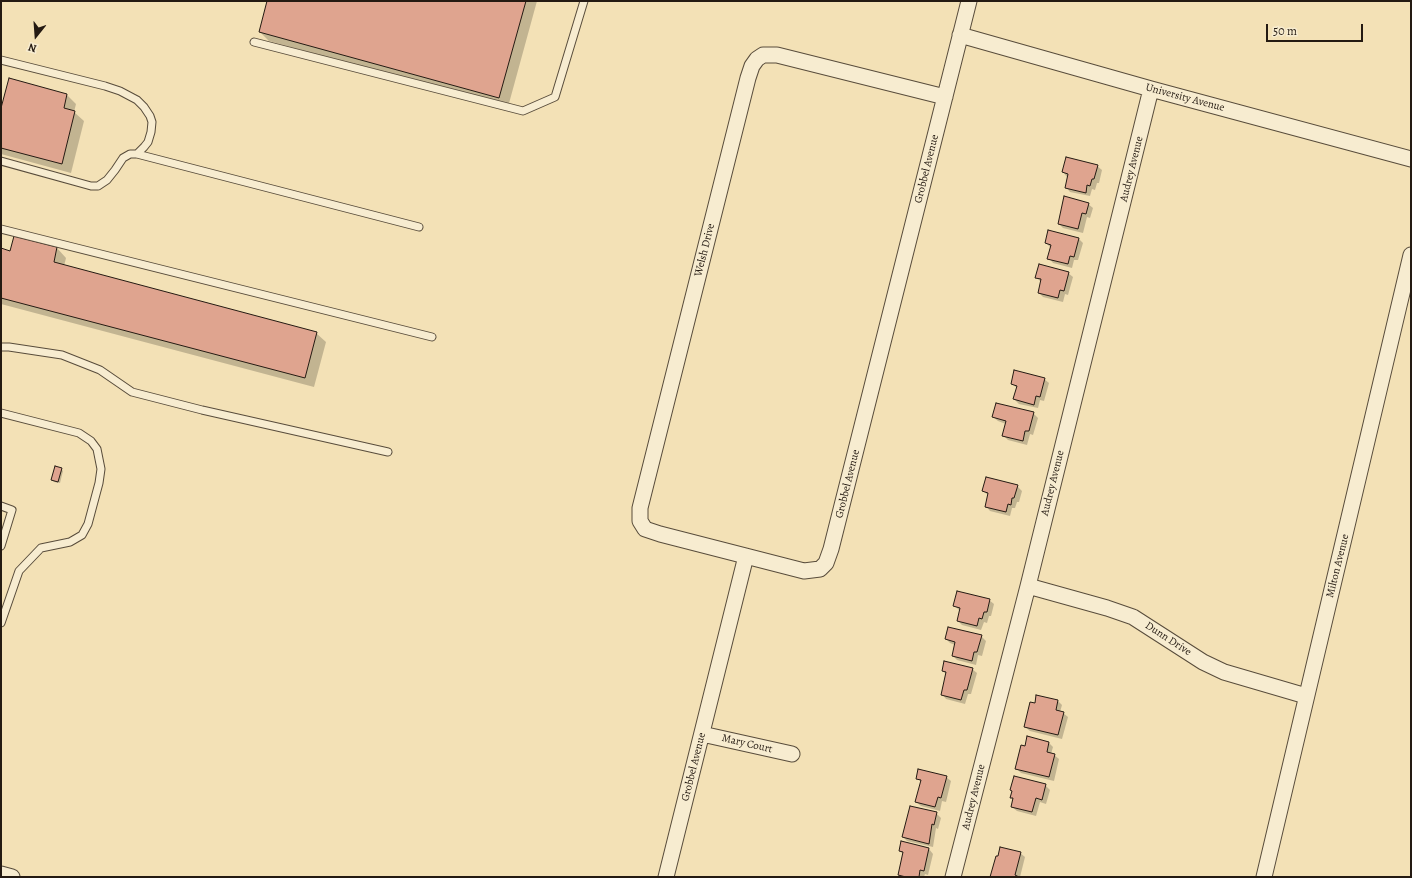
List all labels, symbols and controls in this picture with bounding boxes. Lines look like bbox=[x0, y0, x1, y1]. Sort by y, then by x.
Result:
north arrow bbox=[16, 16, 56, 56]
scale bar bbox=[1268, 16, 1365, 42]
text: 50 m bbox=[1273, 23, 1297, 39]
text: N bbox=[26, 40, 38, 56]
street label: University Avenue bbox=[1144, 81, 1226, 115]
street label: Grobbel Avenue bbox=[912, 133, 942, 205]
street label: Audrey Avenue bbox=[1117, 135, 1147, 203]
street label: Welsh Drive bbox=[692, 222, 718, 278]
street label: Grobbel Avenue bbox=[833, 448, 863, 520]
street label: Audrey Avenue bbox=[1038, 449, 1068, 517]
street label: Milton Avenue bbox=[1324, 533, 1352, 599]
street label: Dunn Drive bbox=[1142, 619, 1194, 659]
street label: Grobbel Avenue bbox=[679, 731, 709, 803]
street label: Mary Court bbox=[720, 732, 774, 756]
street label: Audrey Avenue bbox=[959, 763, 989, 831]

